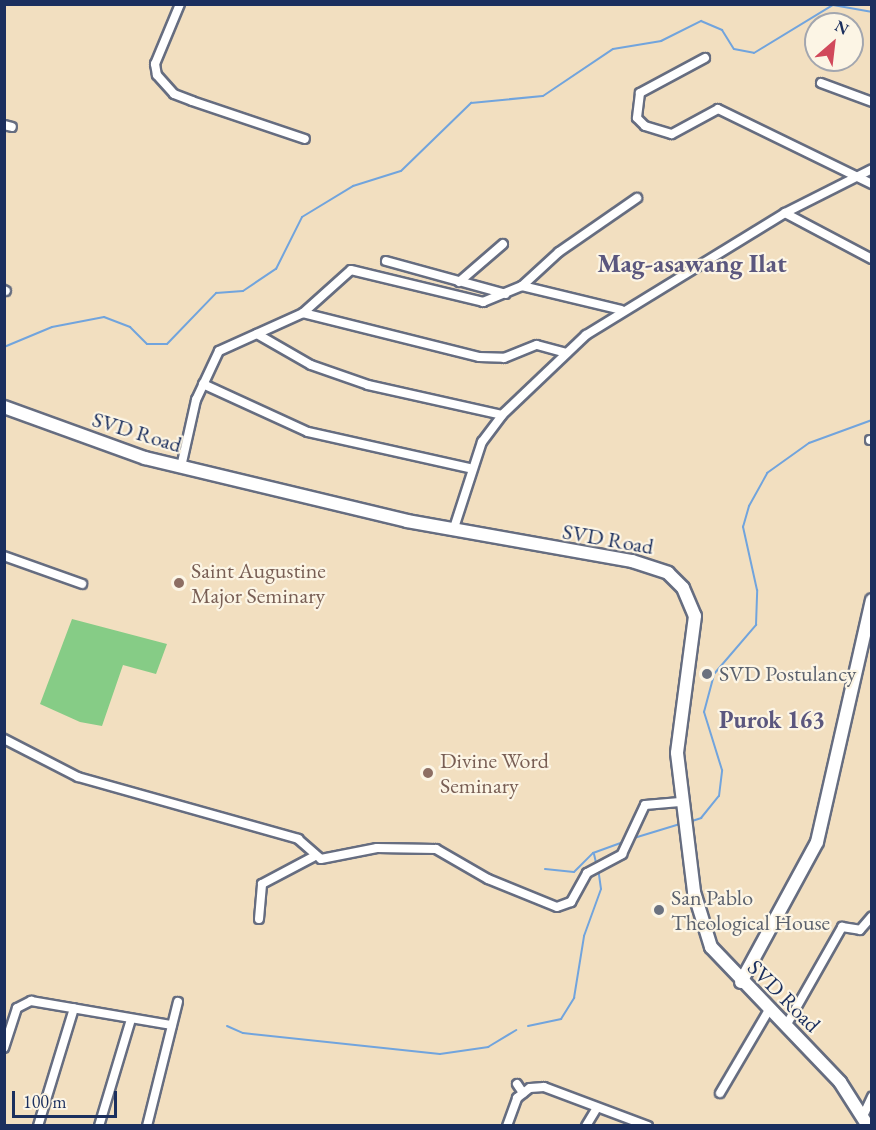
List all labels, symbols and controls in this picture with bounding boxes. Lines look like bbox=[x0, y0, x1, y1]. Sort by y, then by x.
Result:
north arrow bbox=[804, 12, 864, 72]
text: N bbox=[831, 15, 852, 40]
district label: Mag-asawang Ilat bbox=[597, 248, 787, 280]
street label: SVD Road bbox=[89, 406, 185, 458]
street label: SVD Road bbox=[560, 518, 656, 560]
place label: Saint Augustine Major Seminary bbox=[191, 557, 326, 608]
marker: Saint Augustine Major Seminary bbox=[172, 576, 186, 590]
place label: SVD Postulancy bbox=[719, 661, 856, 687]
marker: SVD Postulancy bbox=[700, 667, 714, 681]
district label: Purok 163 bbox=[719, 706, 825, 734]
place label: Divine Word Seminary bbox=[440, 747, 549, 798]
marker: Divine Word Seminary bbox=[421, 766, 435, 780]
place label: San Pablo Theological House bbox=[671, 884, 830, 936]
marker: San Pablo Theological House bbox=[652, 903, 666, 917]
street label: SVD Road bbox=[742, 954, 826, 1038]
scale bar bbox=[15, 1079, 120, 1117]
text: 100 m bbox=[23, 1090, 67, 1113]

